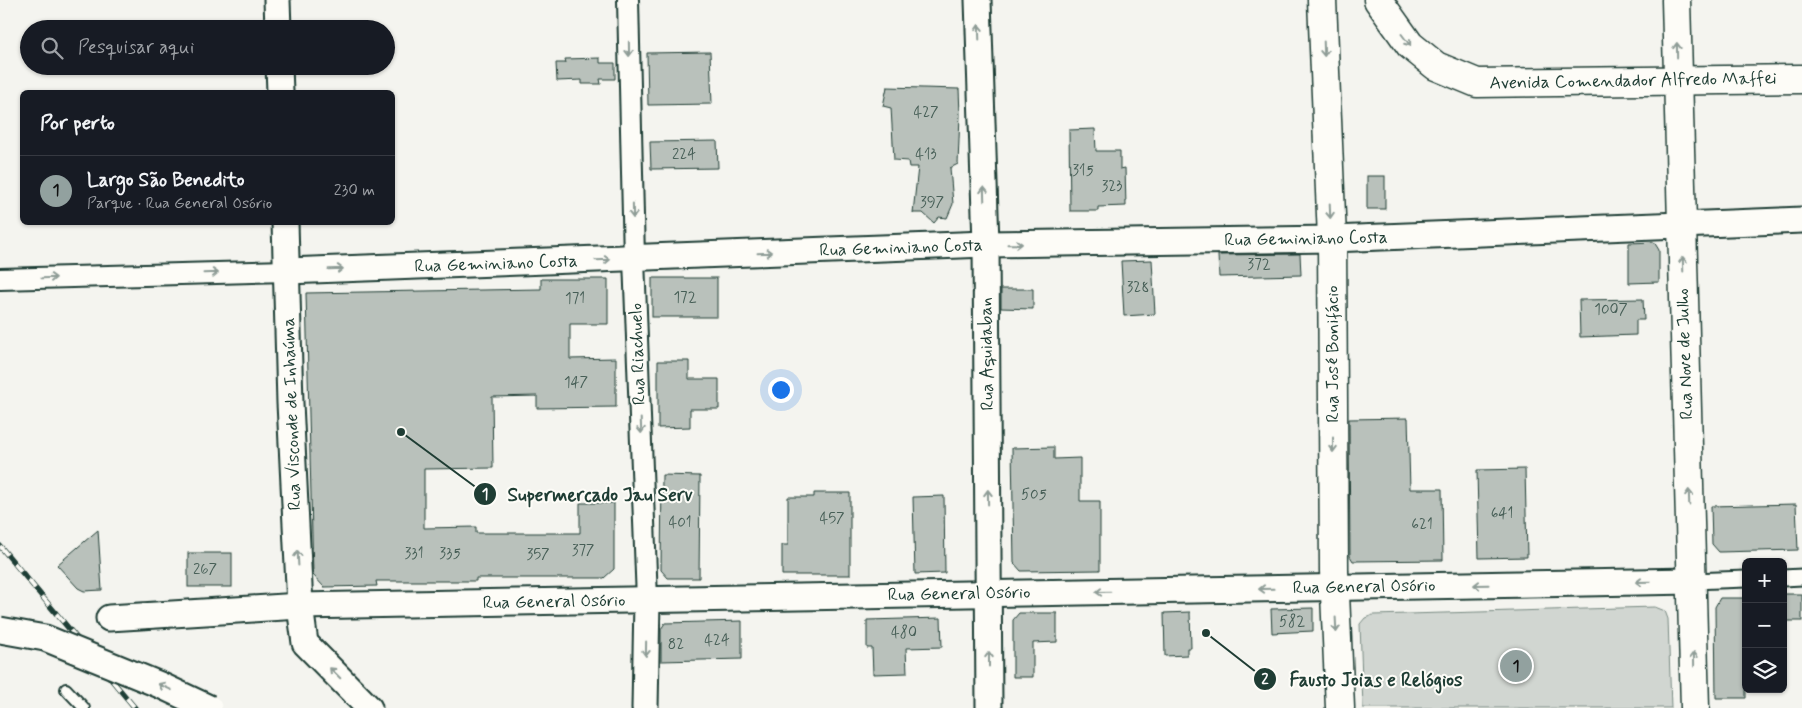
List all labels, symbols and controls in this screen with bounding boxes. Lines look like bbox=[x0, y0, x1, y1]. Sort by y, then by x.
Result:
search box bbox=[20, 20, 395, 75]
one-way arrow bbox=[974, 24, 983, 40]
one-way arrow bbox=[1401, 33, 1412, 46]
icon: search bbox=[38, 34, 66, 62]
text: Pesquisar aqui bbox=[78, 35, 194, 60]
one-way arrow bbox=[624, 40, 634, 56]
one-way arrow bbox=[1319, 40, 1328, 56]
one-way arrow bbox=[1672, 42, 1682, 58]
street label: Avenida Comendador Alfredo Maffei bbox=[1489, 66, 1777, 96]
house number: 427 bbox=[913, 103, 939, 123]
text: Por perto bbox=[40, 109, 115, 137]
house number: 224 bbox=[672, 145, 696, 165]
house number: 413 bbox=[915, 145, 937, 165]
house number: 315 bbox=[1072, 161, 1094, 181]
text: Largo São Benedito bbox=[87, 168, 245, 193]
house number: 323 bbox=[1102, 177, 1122, 197]
text: 1 bbox=[52, 180, 60, 201]
text: 230 m bbox=[334, 180, 375, 201]
one-way arrow bbox=[979, 187, 989, 203]
text: Parque · Rua General Osório bbox=[87, 193, 272, 214]
house number: 397 bbox=[920, 193, 944, 213]
one-way arrow bbox=[628, 202, 638, 219]
one-way arrow bbox=[1326, 203, 1335, 219]
street label: Rua Geminiano Costa bbox=[1224, 226, 1388, 252]
street label: Rua Geminiano Costa bbox=[819, 233, 983, 263]
one-way arrow bbox=[1006, 239, 1023, 249]
street label: Rua Geminiano Costa bbox=[414, 249, 578, 279]
one-way arrow bbox=[757, 249, 773, 258]
one-way arrow bbox=[595, 255, 611, 264]
house number: 372 bbox=[1247, 255, 1271, 275]
one-way arrow bbox=[1678, 257, 1687, 273]
one-way arrow bbox=[327, 265, 343, 274]
one-way arrow bbox=[203, 269, 219, 278]
one-way arrow bbox=[40, 273, 56, 282]
house number: 328 bbox=[1127, 278, 1149, 298]
street label: Rua José Bonifácio bbox=[1321, 285, 1345, 423]
house number: 172 bbox=[673, 288, 697, 308]
street label: Rua Nove de Julho bbox=[1671, 288, 1699, 420]
house number: 171 bbox=[565, 289, 585, 309]
street label: Rua Aquidaban bbox=[974, 297, 1000, 411]
house number: 1007 bbox=[1594, 300, 1628, 320]
street label: Rua Riachuelo bbox=[624, 302, 652, 405]
street label: Rua Visconde de Inhaúma bbox=[277, 317, 307, 511]
house number: 147 bbox=[564, 373, 588, 393]
your location bbox=[768, 377, 794, 403]
one-way arrow bbox=[636, 418, 645, 434]
one-way arrow bbox=[1328, 437, 1338, 453]
callout: Supermercado Jau Serv bbox=[473, 477, 702, 511]
text: Supermercado Jau Serv bbox=[507, 483, 694, 508]
text: 1 bbox=[482, 485, 488, 505]
house number: 505 bbox=[1021, 485, 1047, 505]
one-way arrow bbox=[983, 489, 993, 506]
one-way arrow bbox=[1685, 489, 1694, 505]
house number: 641 bbox=[1491, 504, 1513, 524]
house number: 457 bbox=[819, 509, 845, 529]
house number: 401 bbox=[668, 513, 692, 533]
house number: 621 bbox=[1411, 515, 1433, 535]
house number: 377 bbox=[572, 541, 594, 561]
house number: 331 bbox=[405, 544, 423, 564]
house number: 335 bbox=[439, 544, 461, 564]
house number: 357 bbox=[526, 545, 550, 565]
one-way arrow bbox=[293, 550, 303, 566]
map controls bbox=[1742, 558, 1787, 693]
button: + bbox=[1742, 558, 1787, 603]
house number: 267 bbox=[193, 560, 217, 580]
street label: Rua General Osório bbox=[1292, 574, 1436, 600]
one-way arrow bbox=[1636, 577, 1652, 587]
one-way arrow bbox=[1473, 580, 1490, 590]
street label: Rua General Osório bbox=[887, 581, 1031, 607]
one-way arrow bbox=[1258, 584, 1274, 594]
one-way arrow bbox=[1096, 587, 1112, 596]
street label: Rua General Osório bbox=[482, 589, 626, 615]
button: − bbox=[1742, 603, 1787, 648]
house number: 582 bbox=[1279, 612, 1305, 632]
one-way arrow bbox=[1332, 617, 1341, 633]
house number: 480 bbox=[891, 623, 917, 643]
house number: 424 bbox=[704, 631, 730, 651]
house number: 82 bbox=[668, 635, 684, 655]
one-way arrow bbox=[641, 640, 651, 657]
pin: 1 bbox=[1500, 647, 1532, 685]
button: layers bbox=[1742, 648, 1787, 693]
one-way arrow bbox=[984, 652, 994, 668]
one-way arrow bbox=[1689, 652, 1699, 668]
callout: Fausto Joias e Relógios bbox=[1253, 662, 1473, 696]
one-way arrow bbox=[329, 667, 341, 679]
text: Fausto Joias e Relógios bbox=[1289, 668, 1463, 694]
text: 2 bbox=[1261, 670, 1269, 690]
one-way arrow bbox=[158, 682, 173, 692]

